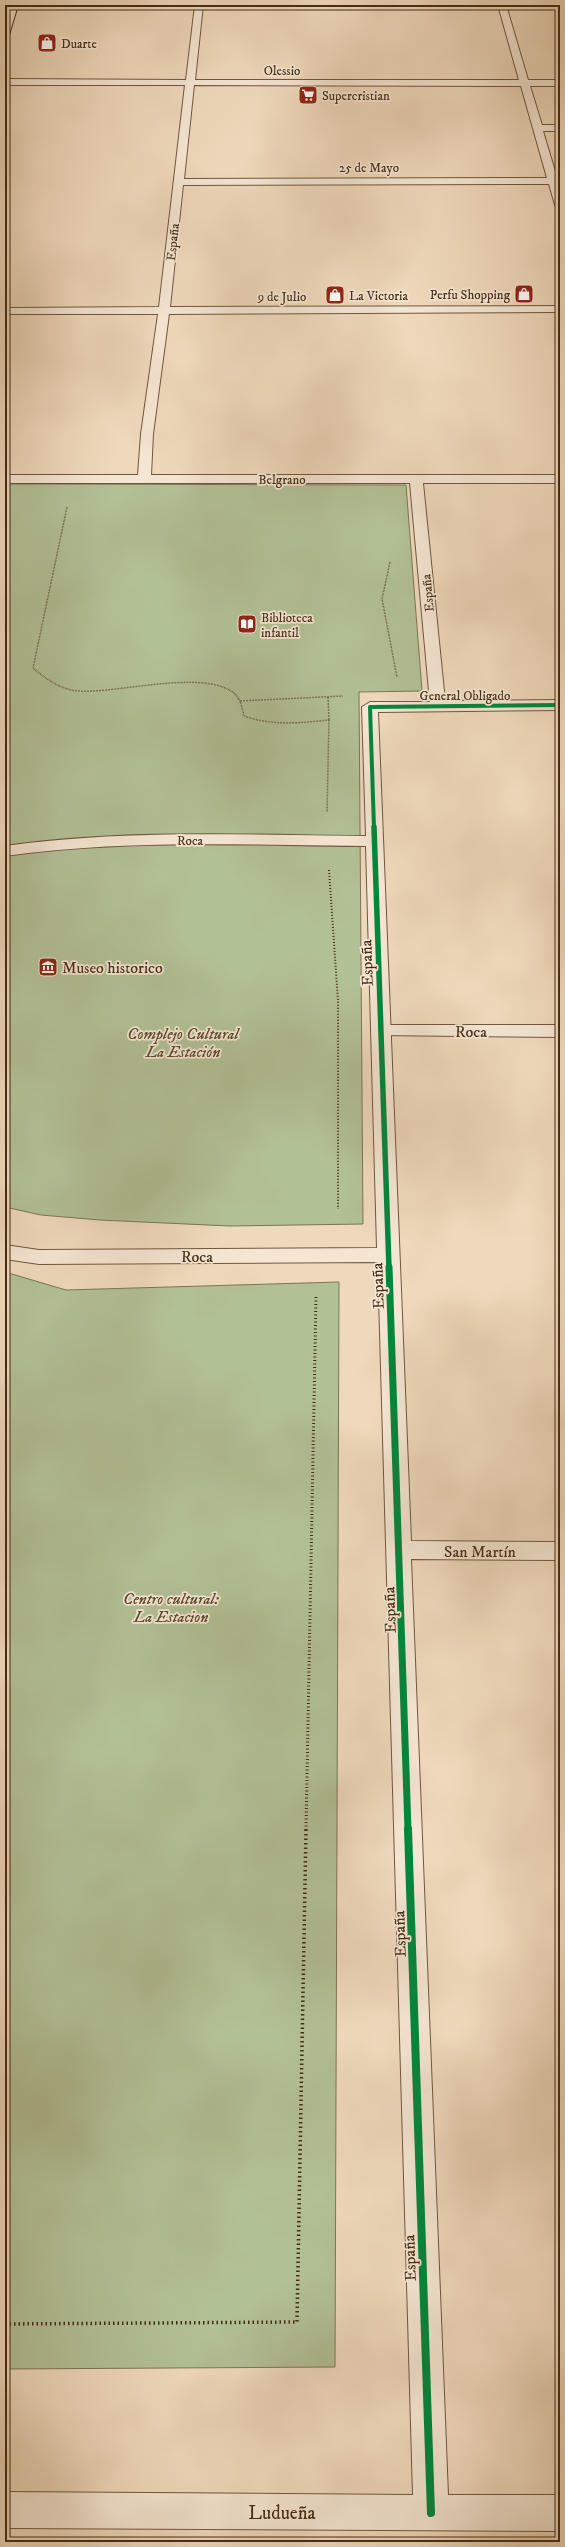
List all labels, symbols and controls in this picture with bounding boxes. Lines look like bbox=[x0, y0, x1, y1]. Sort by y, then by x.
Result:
shop icon: Duarte bbox=[36, 32, 58, 54]
place label: Duarte bbox=[61, 36, 97, 52]
street label: Olessio bbox=[264, 63, 300, 79]
supermarket icon: Supercristian bbox=[297, 84, 319, 106]
place label: Supercristian bbox=[322, 88, 390, 104]
street label: 25 de Mayo bbox=[339, 160, 399, 176]
street label: España bbox=[163, 222, 183, 262]
shop icon: Perfu Shopping bbox=[513, 283, 535, 305]
shop icon: La Victoria bbox=[324, 284, 346, 306]
place label: Perfu Shopping bbox=[430, 287, 511, 303]
place label: La Victoria bbox=[349, 288, 408, 304]
street label: 9 de Julio bbox=[257, 289, 306, 305]
street label: Belgrano bbox=[258, 472, 306, 488]
street label: España bbox=[418, 573, 438, 612]
place label: Biblioteca infantil bbox=[261, 610, 313, 641]
library icon: Biblioteca infantil bbox=[236, 613, 258, 635]
street label: General Obligado bbox=[420, 688, 510, 704]
street label: Roca bbox=[177, 833, 203, 849]
street label: España bbox=[356, 939, 378, 987]
museum icon: Museo historico bbox=[37, 956, 59, 978]
place label: Museo historico bbox=[62, 958, 163, 978]
street label: Roca bbox=[455, 1022, 487, 1042]
park label: Complejo Cultural La Estación bbox=[127, 1024, 240, 1062]
street label: Roca bbox=[181, 1247, 213, 1267]
street label: España bbox=[367, 1262, 389, 1310]
street label: San Martín bbox=[444, 1542, 517, 1562]
street label: España bbox=[379, 1586, 401, 1634]
park label: Centro cultural: La Estacion bbox=[123, 1589, 220, 1627]
street label: España bbox=[389, 1910, 411, 1958]
street label: España bbox=[399, 2234, 421, 2282]
street label: Ludueña bbox=[248, 2502, 316, 2525]

